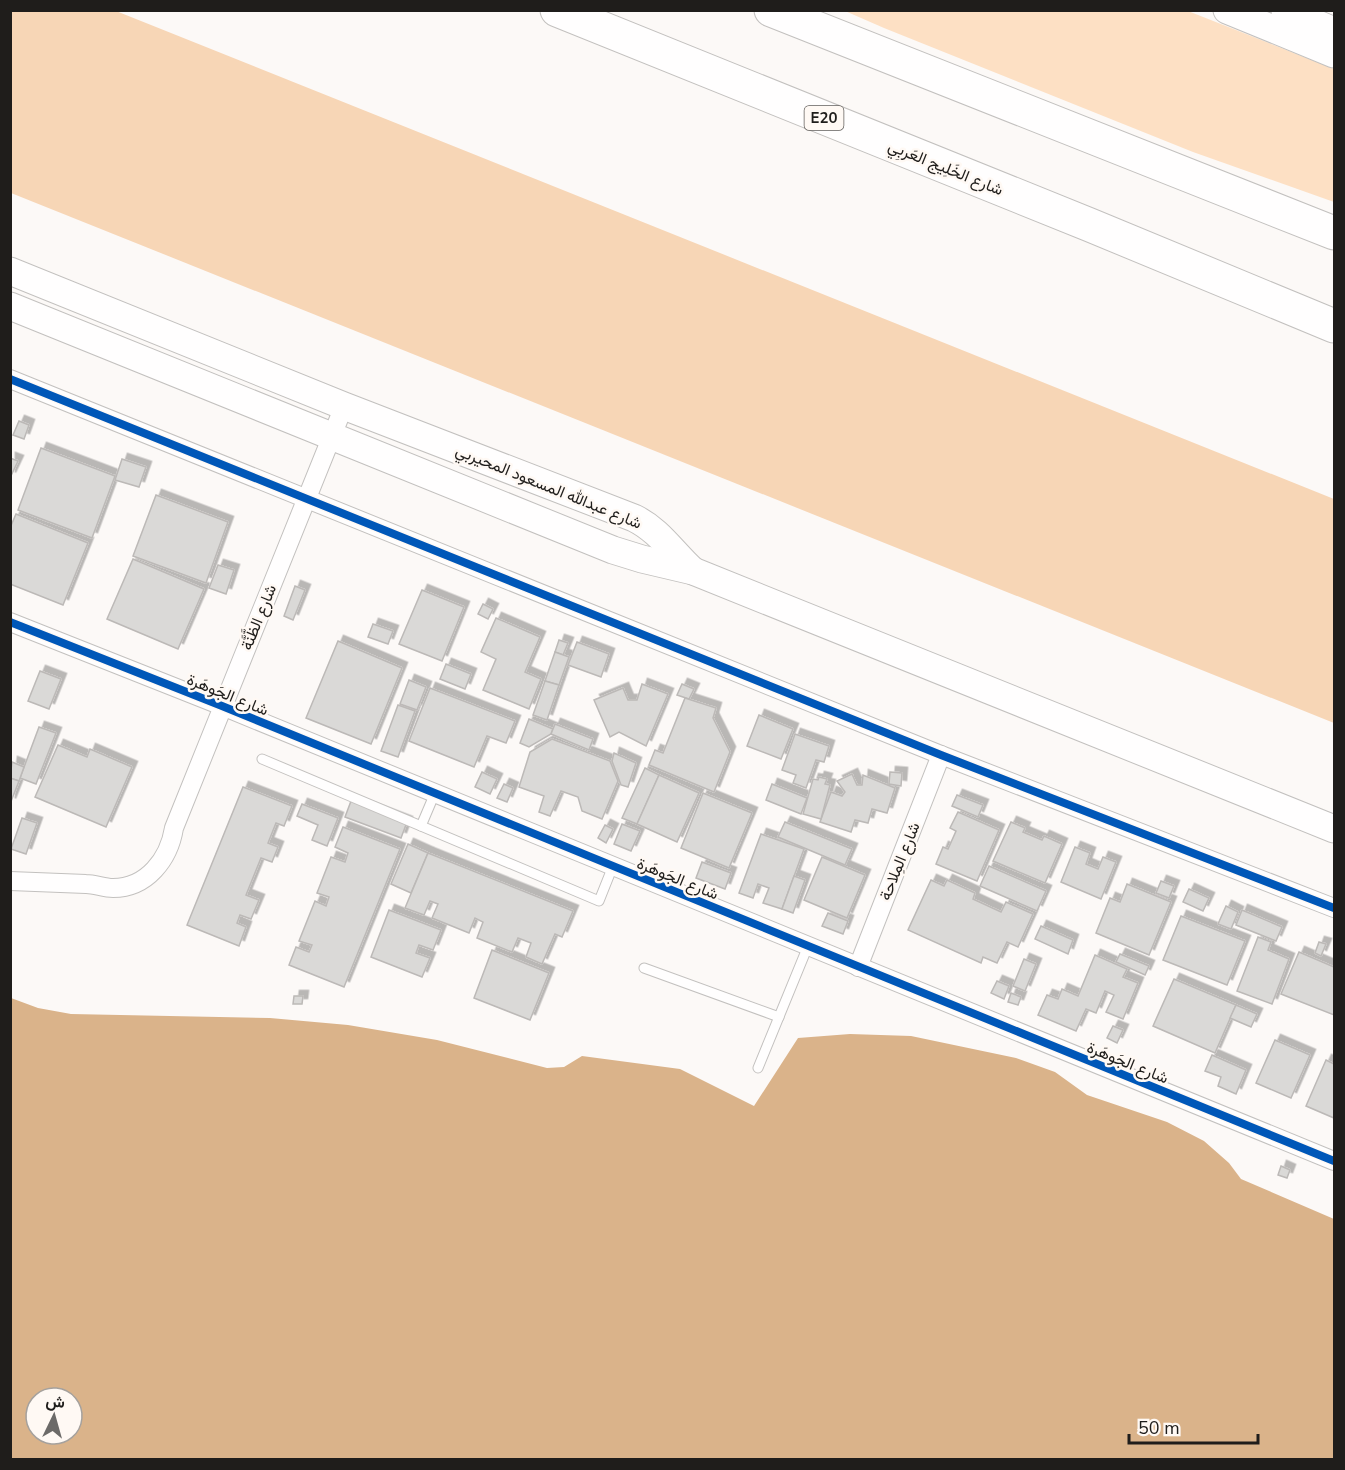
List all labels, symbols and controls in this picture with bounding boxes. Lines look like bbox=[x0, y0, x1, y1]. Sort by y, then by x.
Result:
road number: E20 bbox=[804, 106, 844, 130]
street label: شارع الخَلِيج العَربِي bbox=[884, 135, 1006, 203]
street label: شارع عبدالله المسعود المحيربي bbox=[451, 439, 645, 536]
street label: شارع الظَّنَّة bbox=[235, 581, 282, 654]
street label: شارع الجَوهَرة bbox=[184, 669, 272, 721]
street label: شارع المِلاحة bbox=[874, 819, 926, 904]
street label: شارع الجَوهَرة bbox=[634, 853, 722, 905]
street label: شارع الجَوهَرة bbox=[1084, 1037, 1172, 1089]
north arrow bbox=[24, 1386, 84, 1446]
text: ش bbox=[45, 1390, 66, 1414]
scale bar bbox=[1129, 1407, 1258, 1445]
text: 50 m bbox=[1138, 1416, 1180, 1440]

